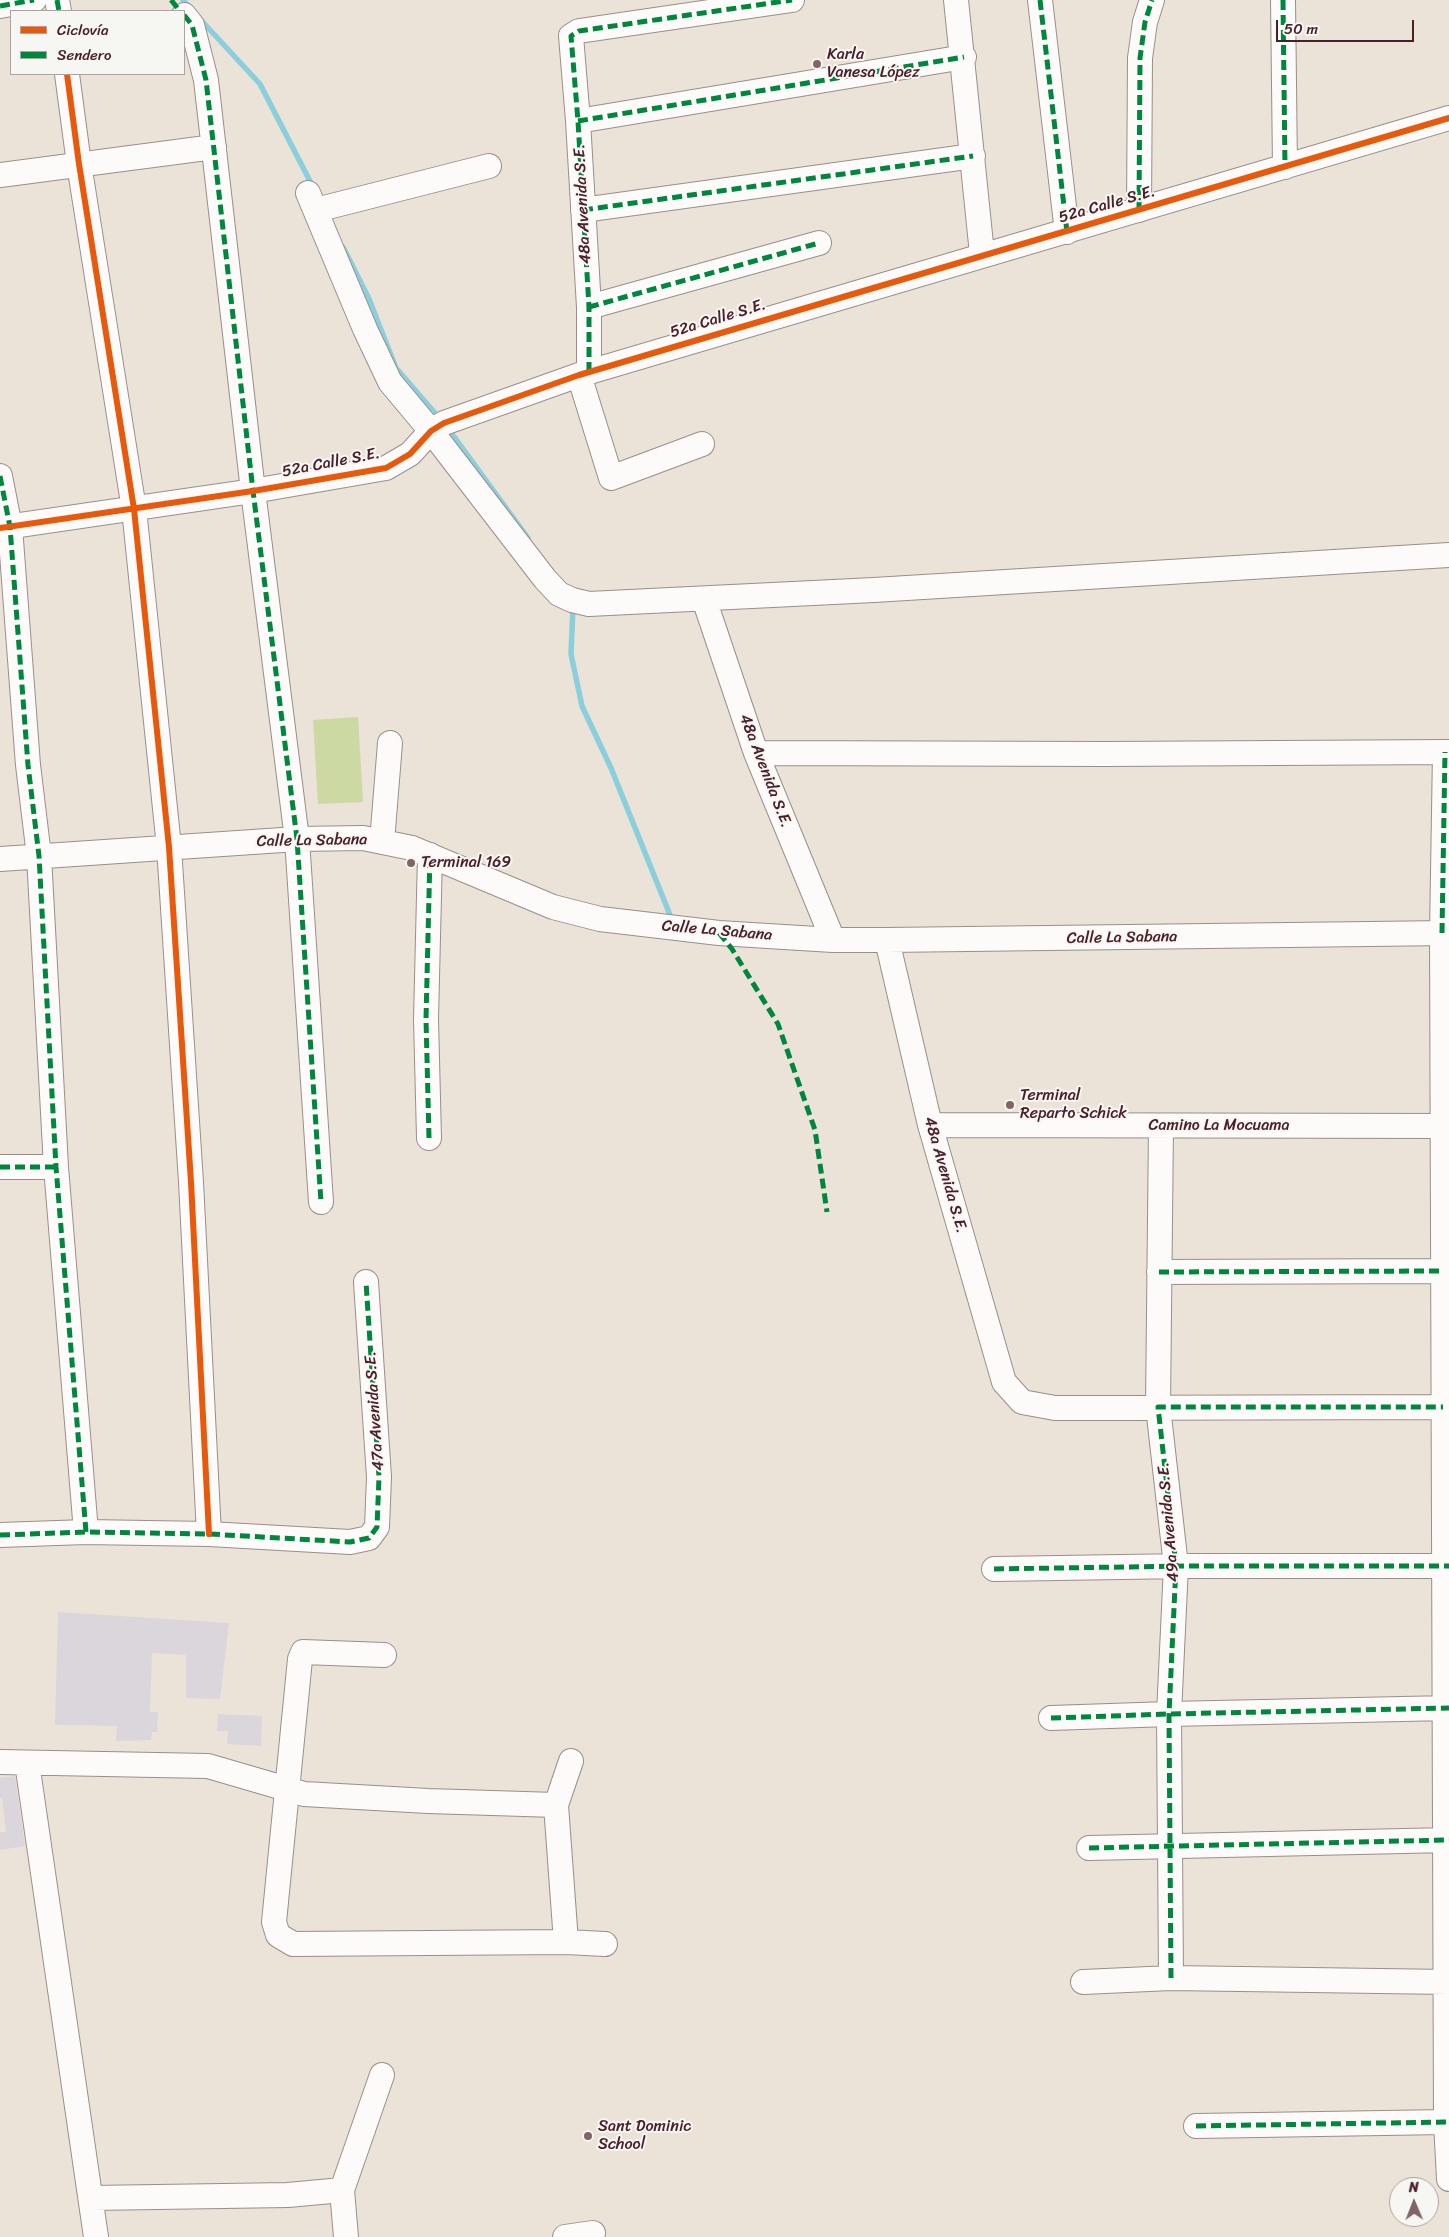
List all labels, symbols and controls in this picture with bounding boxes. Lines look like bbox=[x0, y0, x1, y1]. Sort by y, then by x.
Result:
legend bbox=[10, 10, 185, 75]
scale bar bbox=[1279, 10, 1416, 42]
text: 50 m bbox=[1284, 16, 1318, 42]
text: Ciclovía bbox=[57, 17, 109, 43]
text: Sendero bbox=[57, 42, 111, 68]
place label: Karla Vanesa López bbox=[827, 45, 920, 83]
marker: Karla Vanesa López bbox=[811, 58, 823, 70]
street label: 48a Avenida S.E. bbox=[570, 143, 596, 265]
street label: 52a Calle S.E. bbox=[1057, 182, 1157, 228]
street label: 52a Calle S.E. bbox=[668, 295, 768, 343]
street label: 52a Calle S.E. bbox=[280, 444, 382, 482]
street label: 48a Avenida S.E. bbox=[734, 711, 796, 831]
street label: Calle La Sabana bbox=[257, 830, 367, 852]
place label: Terminal 169 bbox=[421, 853, 511, 873]
marker: Terminal 169 bbox=[405, 857, 417, 869]
street label: Calle La Sabana bbox=[661, 917, 773, 945]
street label: Calle La Sabana bbox=[1067, 927, 1177, 949]
place label: Terminal Reparto Schick bbox=[1020, 1086, 1127, 1124]
marker: Terminal Reparto Schick bbox=[1004, 1099, 1016, 1111]
street label: 48a Avenida S.E. bbox=[919, 1115, 971, 1235]
street label: Camino La Mocuama bbox=[1148, 1116, 1290, 1136]
street label: 47a Avenida S.E. bbox=[361, 1351, 389, 1471]
street label: 49a Avenida S.E. bbox=[1154, 1461, 1184, 1583]
place label: Sant Dominic School bbox=[598, 2117, 691, 2155]
marker: Sant Dominic School bbox=[582, 2130, 594, 2142]
text: N bbox=[1409, 2175, 1419, 2200]
north arrow bbox=[1389, 2177, 1439, 2227]

